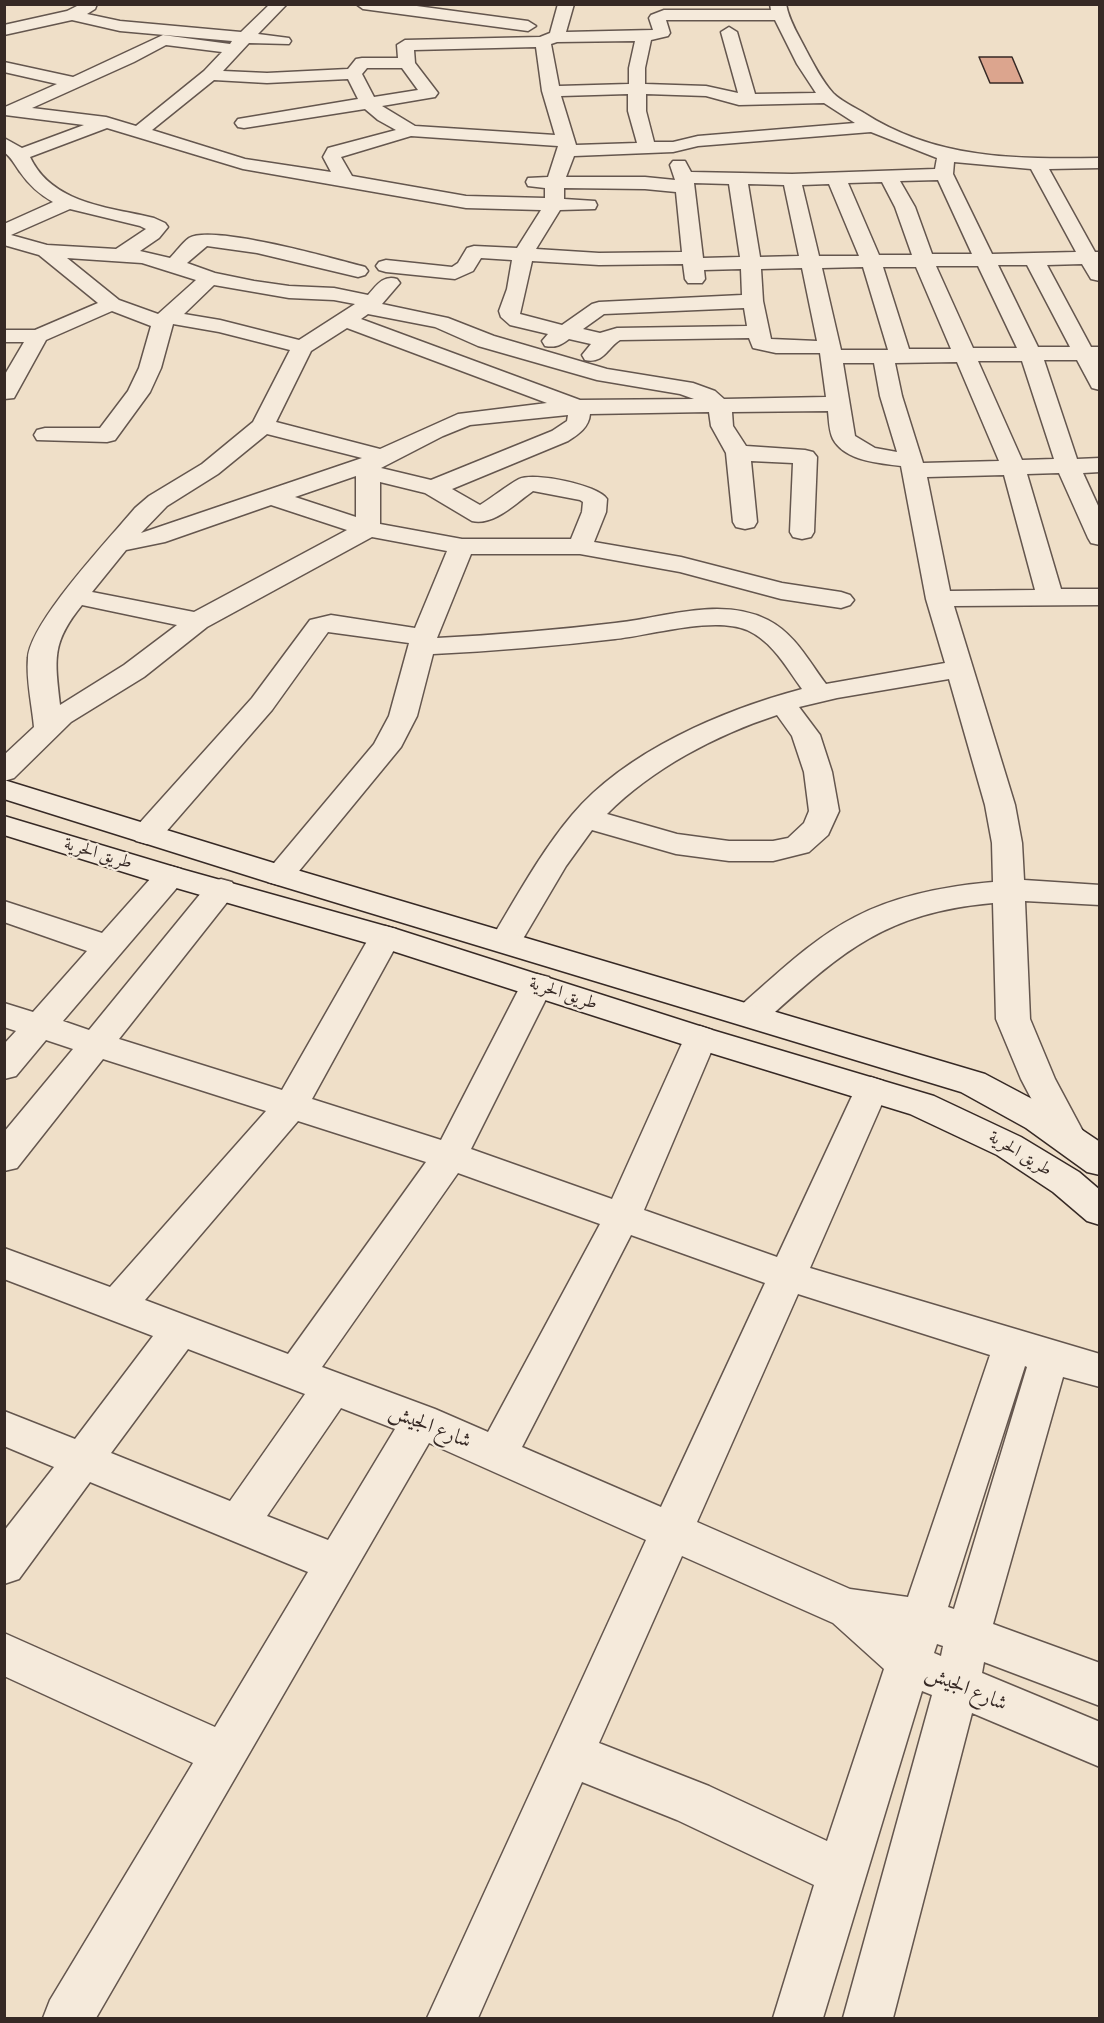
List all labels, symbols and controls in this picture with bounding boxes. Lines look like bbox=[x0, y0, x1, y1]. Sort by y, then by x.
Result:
street label: طريق الحرية bbox=[61, 833, 135, 875]
street label: طريق الحرية bbox=[526, 973, 600, 1015]
street label: طريق الحرية bbox=[984, 1127, 1056, 1181]
street label: شارع الجيش bbox=[385, 1399, 475, 1455]
street label: شارع الجيش bbox=[921, 1661, 1011, 1717]

